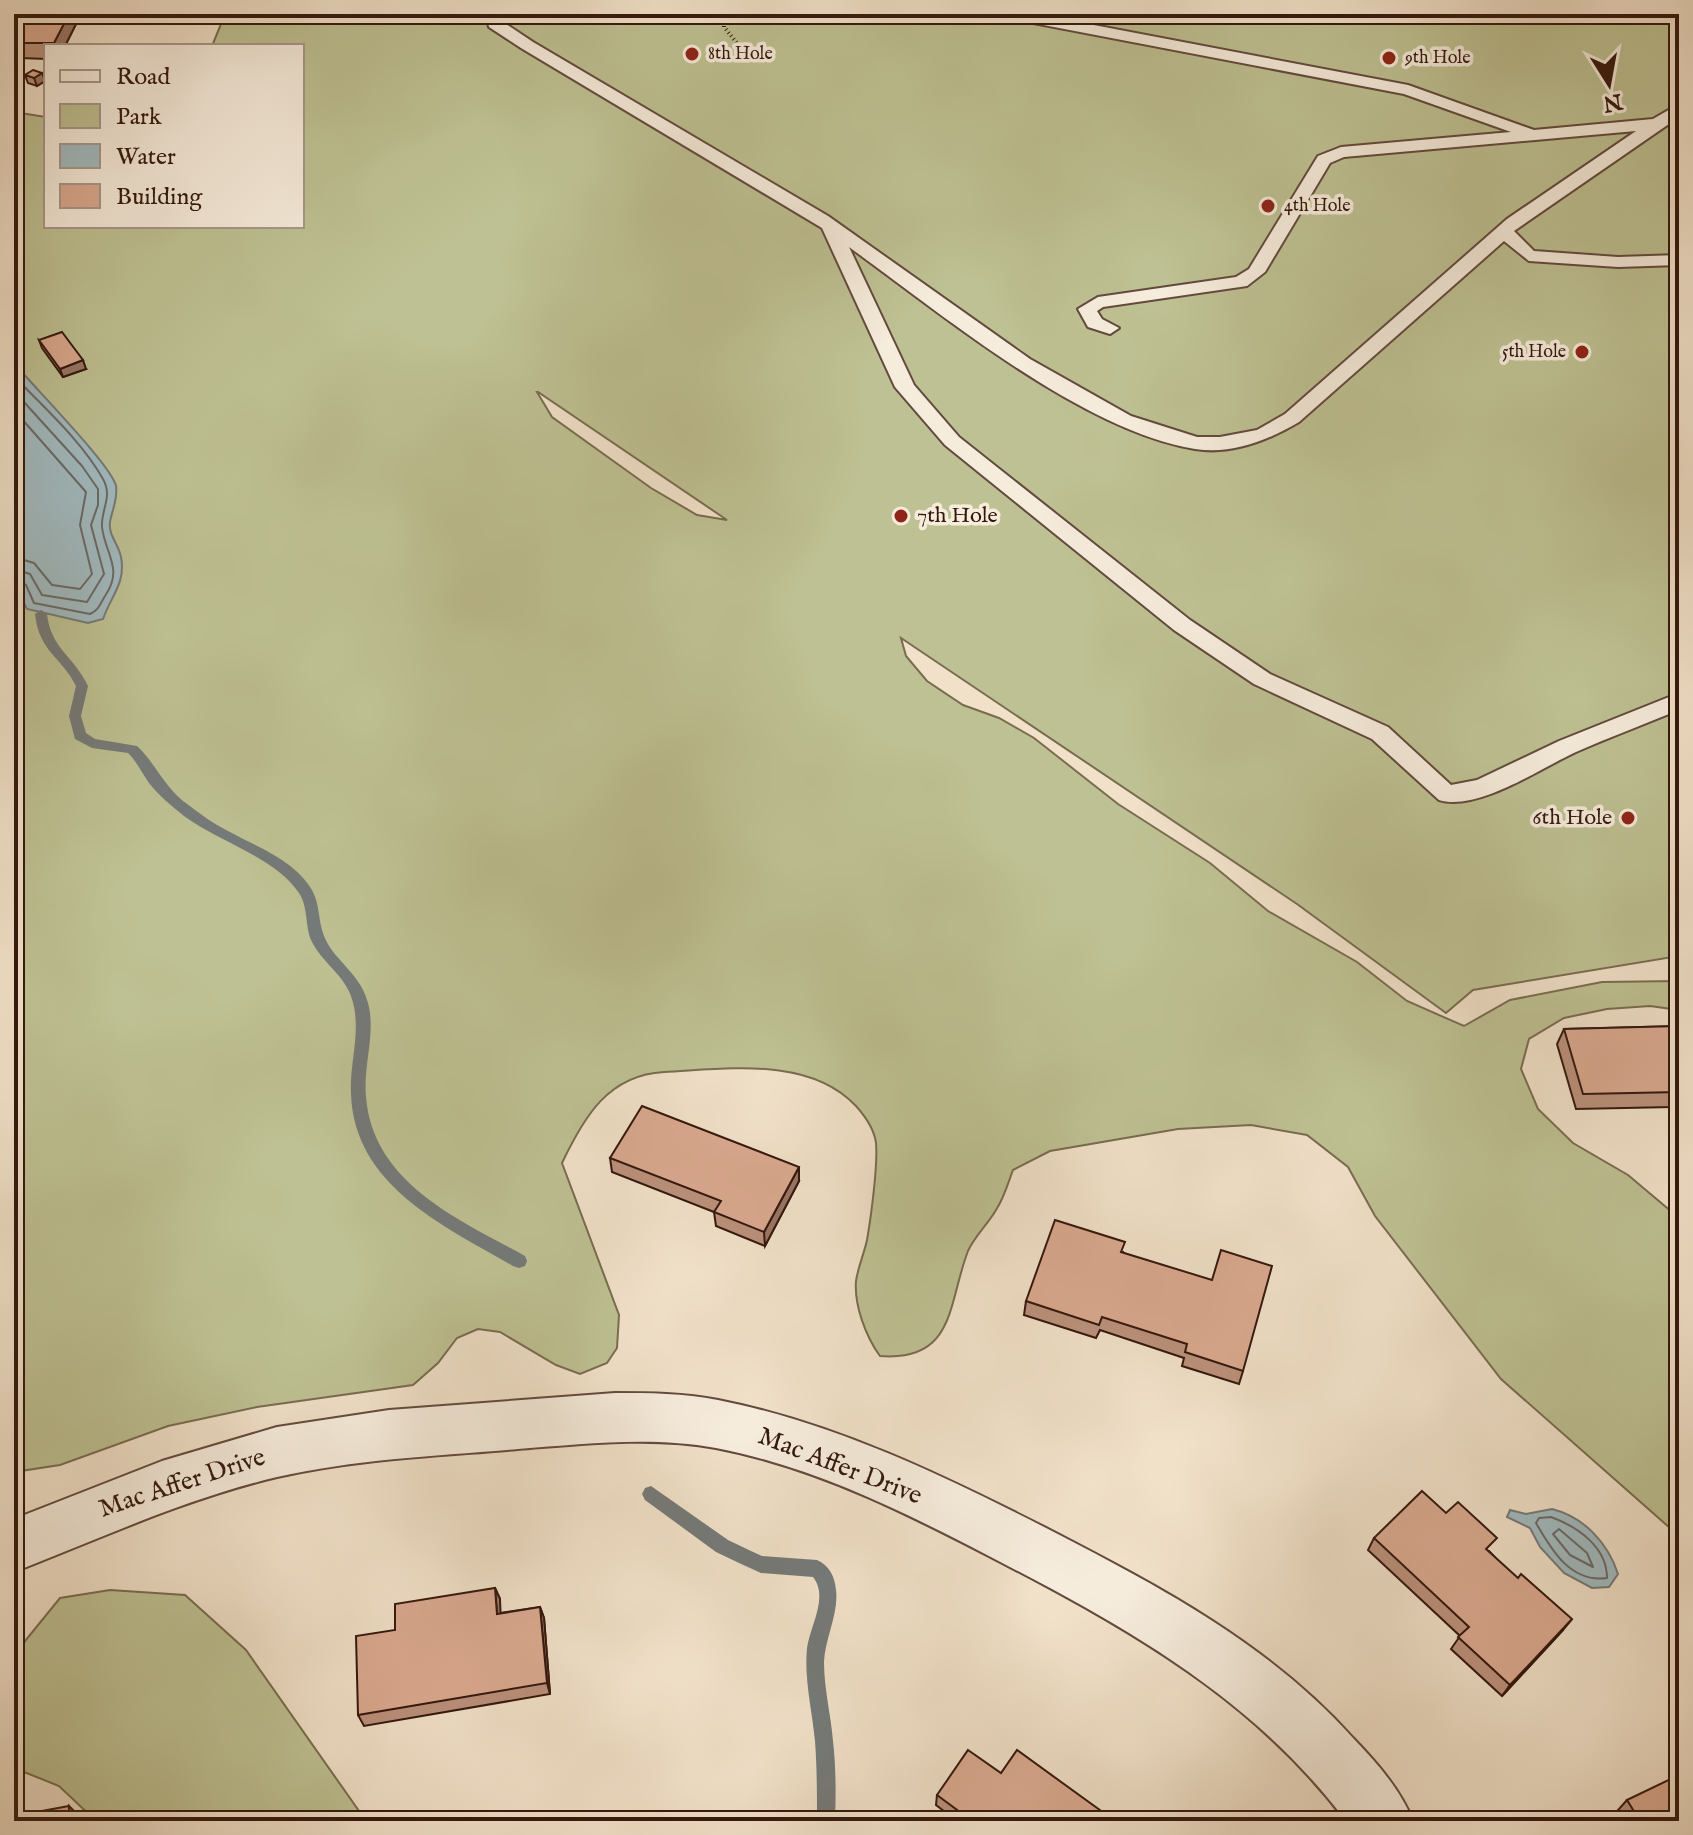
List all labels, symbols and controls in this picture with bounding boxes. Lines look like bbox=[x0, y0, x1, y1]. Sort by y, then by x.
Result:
place label: 8th Hole bbox=[708, 43, 773, 66]
legend bbox=[44, 44, 304, 228]
north arrow bbox=[1569, 44, 1649, 124]
marker: 8th Hole bbox=[683, 45, 701, 63]
place label: 9th Hole bbox=[1404, 47, 1470, 70]
marker: 9th Hole bbox=[1380, 49, 1398, 67]
text: Road bbox=[116, 62, 170, 93]
text: N bbox=[1600, 86, 1625, 117]
text: Park bbox=[116, 102, 162, 133]
text: Water bbox=[116, 142, 176, 173]
text: Building bbox=[116, 182, 203, 213]
place label: 4th Hole bbox=[1284, 195, 1350, 218]
marker: 4th Hole bbox=[1259, 197, 1277, 215]
place label: 5th Hole bbox=[1502, 341, 1566, 364]
marker: 5th Hole bbox=[1573, 343, 1591, 361]
place label: 7th Hole bbox=[917, 502, 998, 530]
marker: 7th Hole bbox=[892, 507, 910, 525]
place label: 6th Hole bbox=[1532, 804, 1612, 832]
marker: 6th Hole bbox=[1619, 809, 1637, 827]
street label: Mac Affer Drive bbox=[753, 1420, 927, 1512]
street label: Mac Affer Drive bbox=[95, 1441, 270, 1525]

